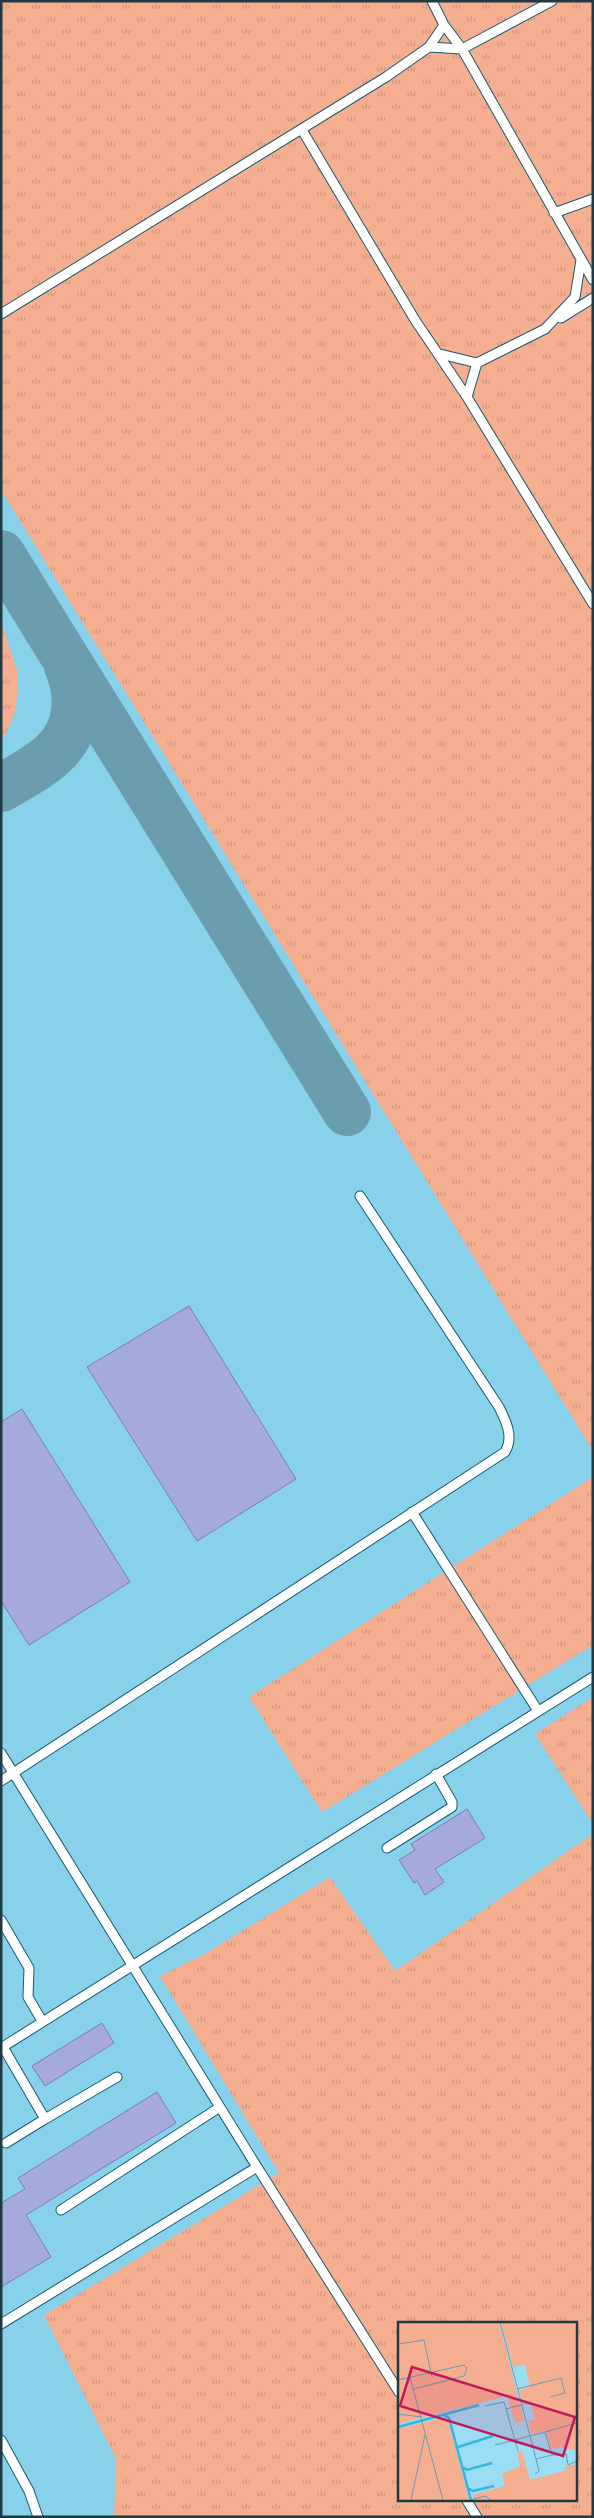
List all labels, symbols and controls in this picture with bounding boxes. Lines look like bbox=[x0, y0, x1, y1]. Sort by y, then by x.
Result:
inset map bbox=[398, 2322, 576, 2500]

